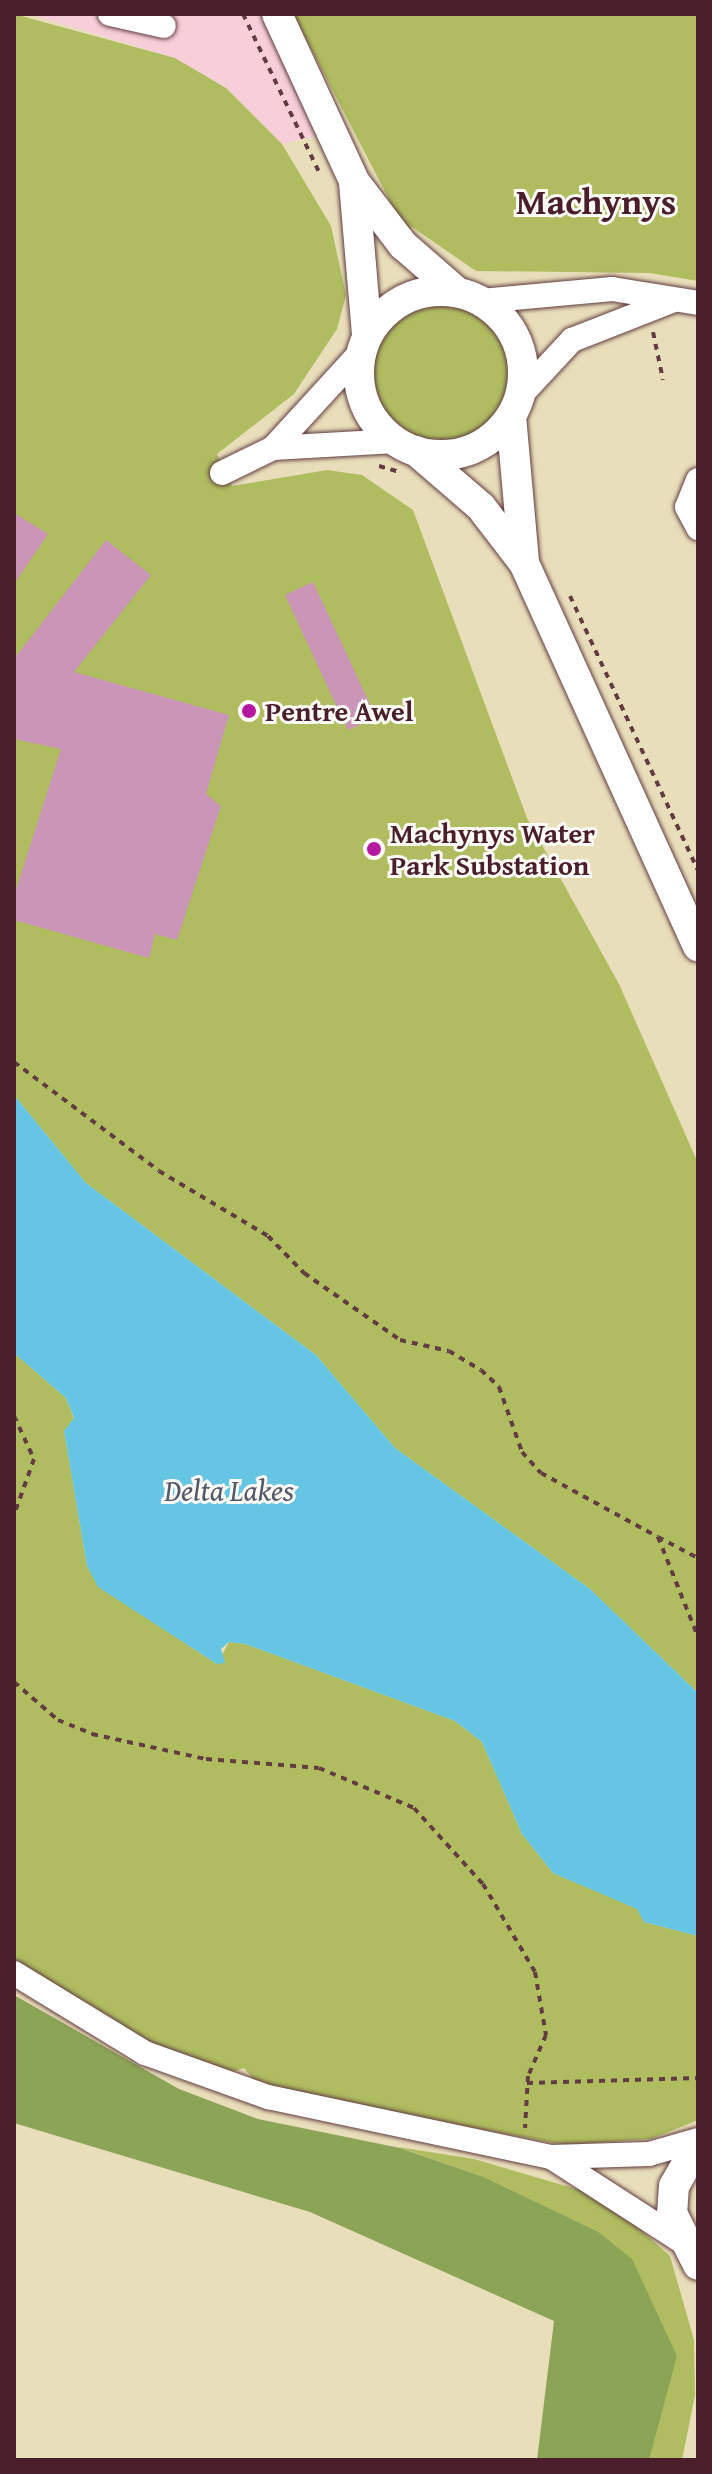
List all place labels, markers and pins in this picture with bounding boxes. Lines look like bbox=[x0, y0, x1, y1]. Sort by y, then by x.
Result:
place label: Pentre Awel bbox=[265, 694, 413, 728]
marker: Pentre Awel bbox=[240, 702, 258, 720]
place label: Machynys Water Park Substation bbox=[390, 816, 595, 882]
marker: Machynys Water Park Substation bbox=[365, 840, 383, 858]

